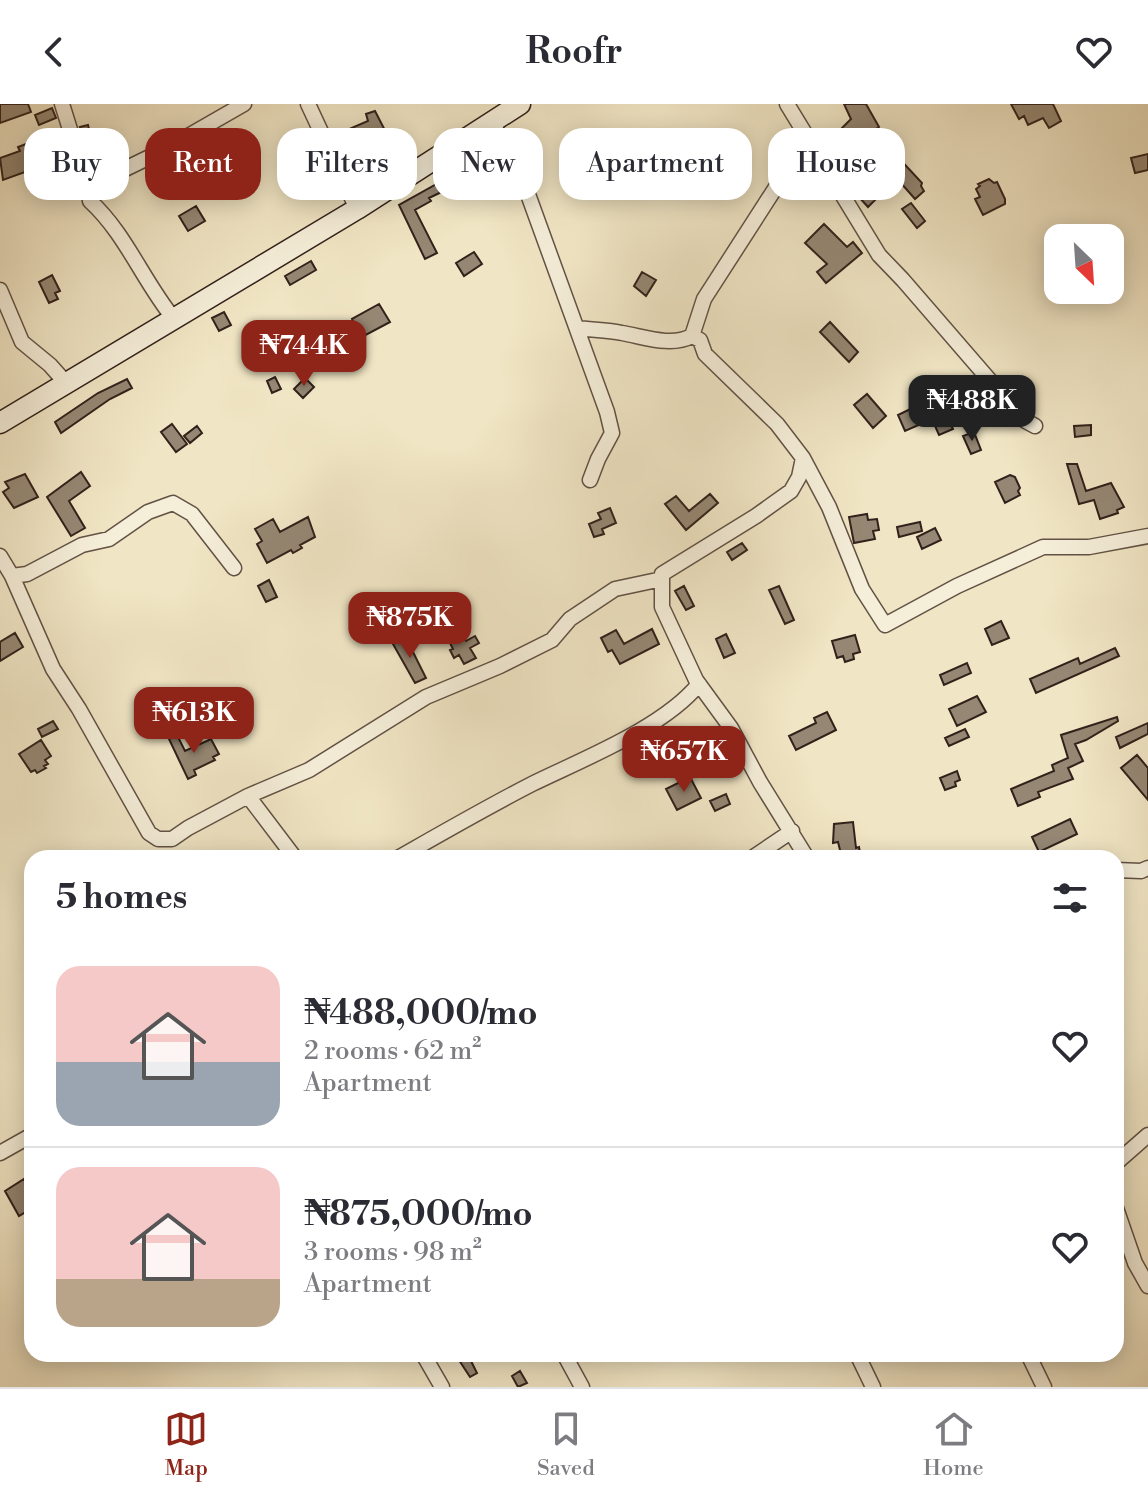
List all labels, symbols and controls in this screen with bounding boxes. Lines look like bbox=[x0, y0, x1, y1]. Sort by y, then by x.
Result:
icon: back bbox=[32, 30, 76, 74]
text: Roofr bbox=[526, 30, 622, 75]
icon: heart bbox=[1072, 30, 1116, 74]
chip: Buy bbox=[24, 128, 129, 200]
chip: Rent bbox=[145, 128, 261, 200]
chip: Filters bbox=[277, 128, 417, 200]
chip: New bbox=[433, 128, 543, 200]
chip: Apartment bbox=[559, 128, 752, 200]
chip: House bbox=[768, 128, 905, 200]
north arrow bbox=[1044, 224, 1124, 304]
map controls bbox=[1044, 224, 1124, 304]
pin: ₦744K bbox=[248, 320, 360, 388]
text: ₦744K bbox=[259, 330, 349, 362]
pin: ₦488K bbox=[916, 375, 1028, 443]
text: ₦488K bbox=[927, 385, 1017, 417]
pin: ₦875K bbox=[354, 592, 466, 660]
text: ₦875K bbox=[366, 602, 454, 634]
pin: ₦613K bbox=[138, 687, 250, 755]
text: ₦613K bbox=[152, 697, 236, 729]
pin: ₦657K bbox=[628, 726, 740, 794]
text: ₦657K bbox=[640, 736, 728, 768]
icon: filters bbox=[1048, 876, 1092, 920]
text: 5 homes bbox=[56, 877, 187, 919]
text: ₦488,000/mo bbox=[304, 993, 537, 1035]
icon: home bbox=[120, 998, 216, 1094]
icon: heart bbox=[1048, 1024, 1092, 1068]
text: 2 rooms · 62 m² bbox=[304, 1035, 481, 1067]
text: Apartment bbox=[304, 1067, 432, 1099]
text: ₦875,000/mo bbox=[304, 1194, 533, 1236]
icon: home bbox=[120, 1199, 216, 1295]
icon: heart bbox=[1048, 1225, 1092, 1269]
text: 3 rooms · 98 m² bbox=[304, 1236, 482, 1268]
text: Apartment bbox=[304, 1268, 432, 1300]
tab: Map bbox=[164, 1407, 208, 1482]
tab: Saved bbox=[537, 1407, 595, 1482]
tab: Home bbox=[923, 1407, 984, 1482]

